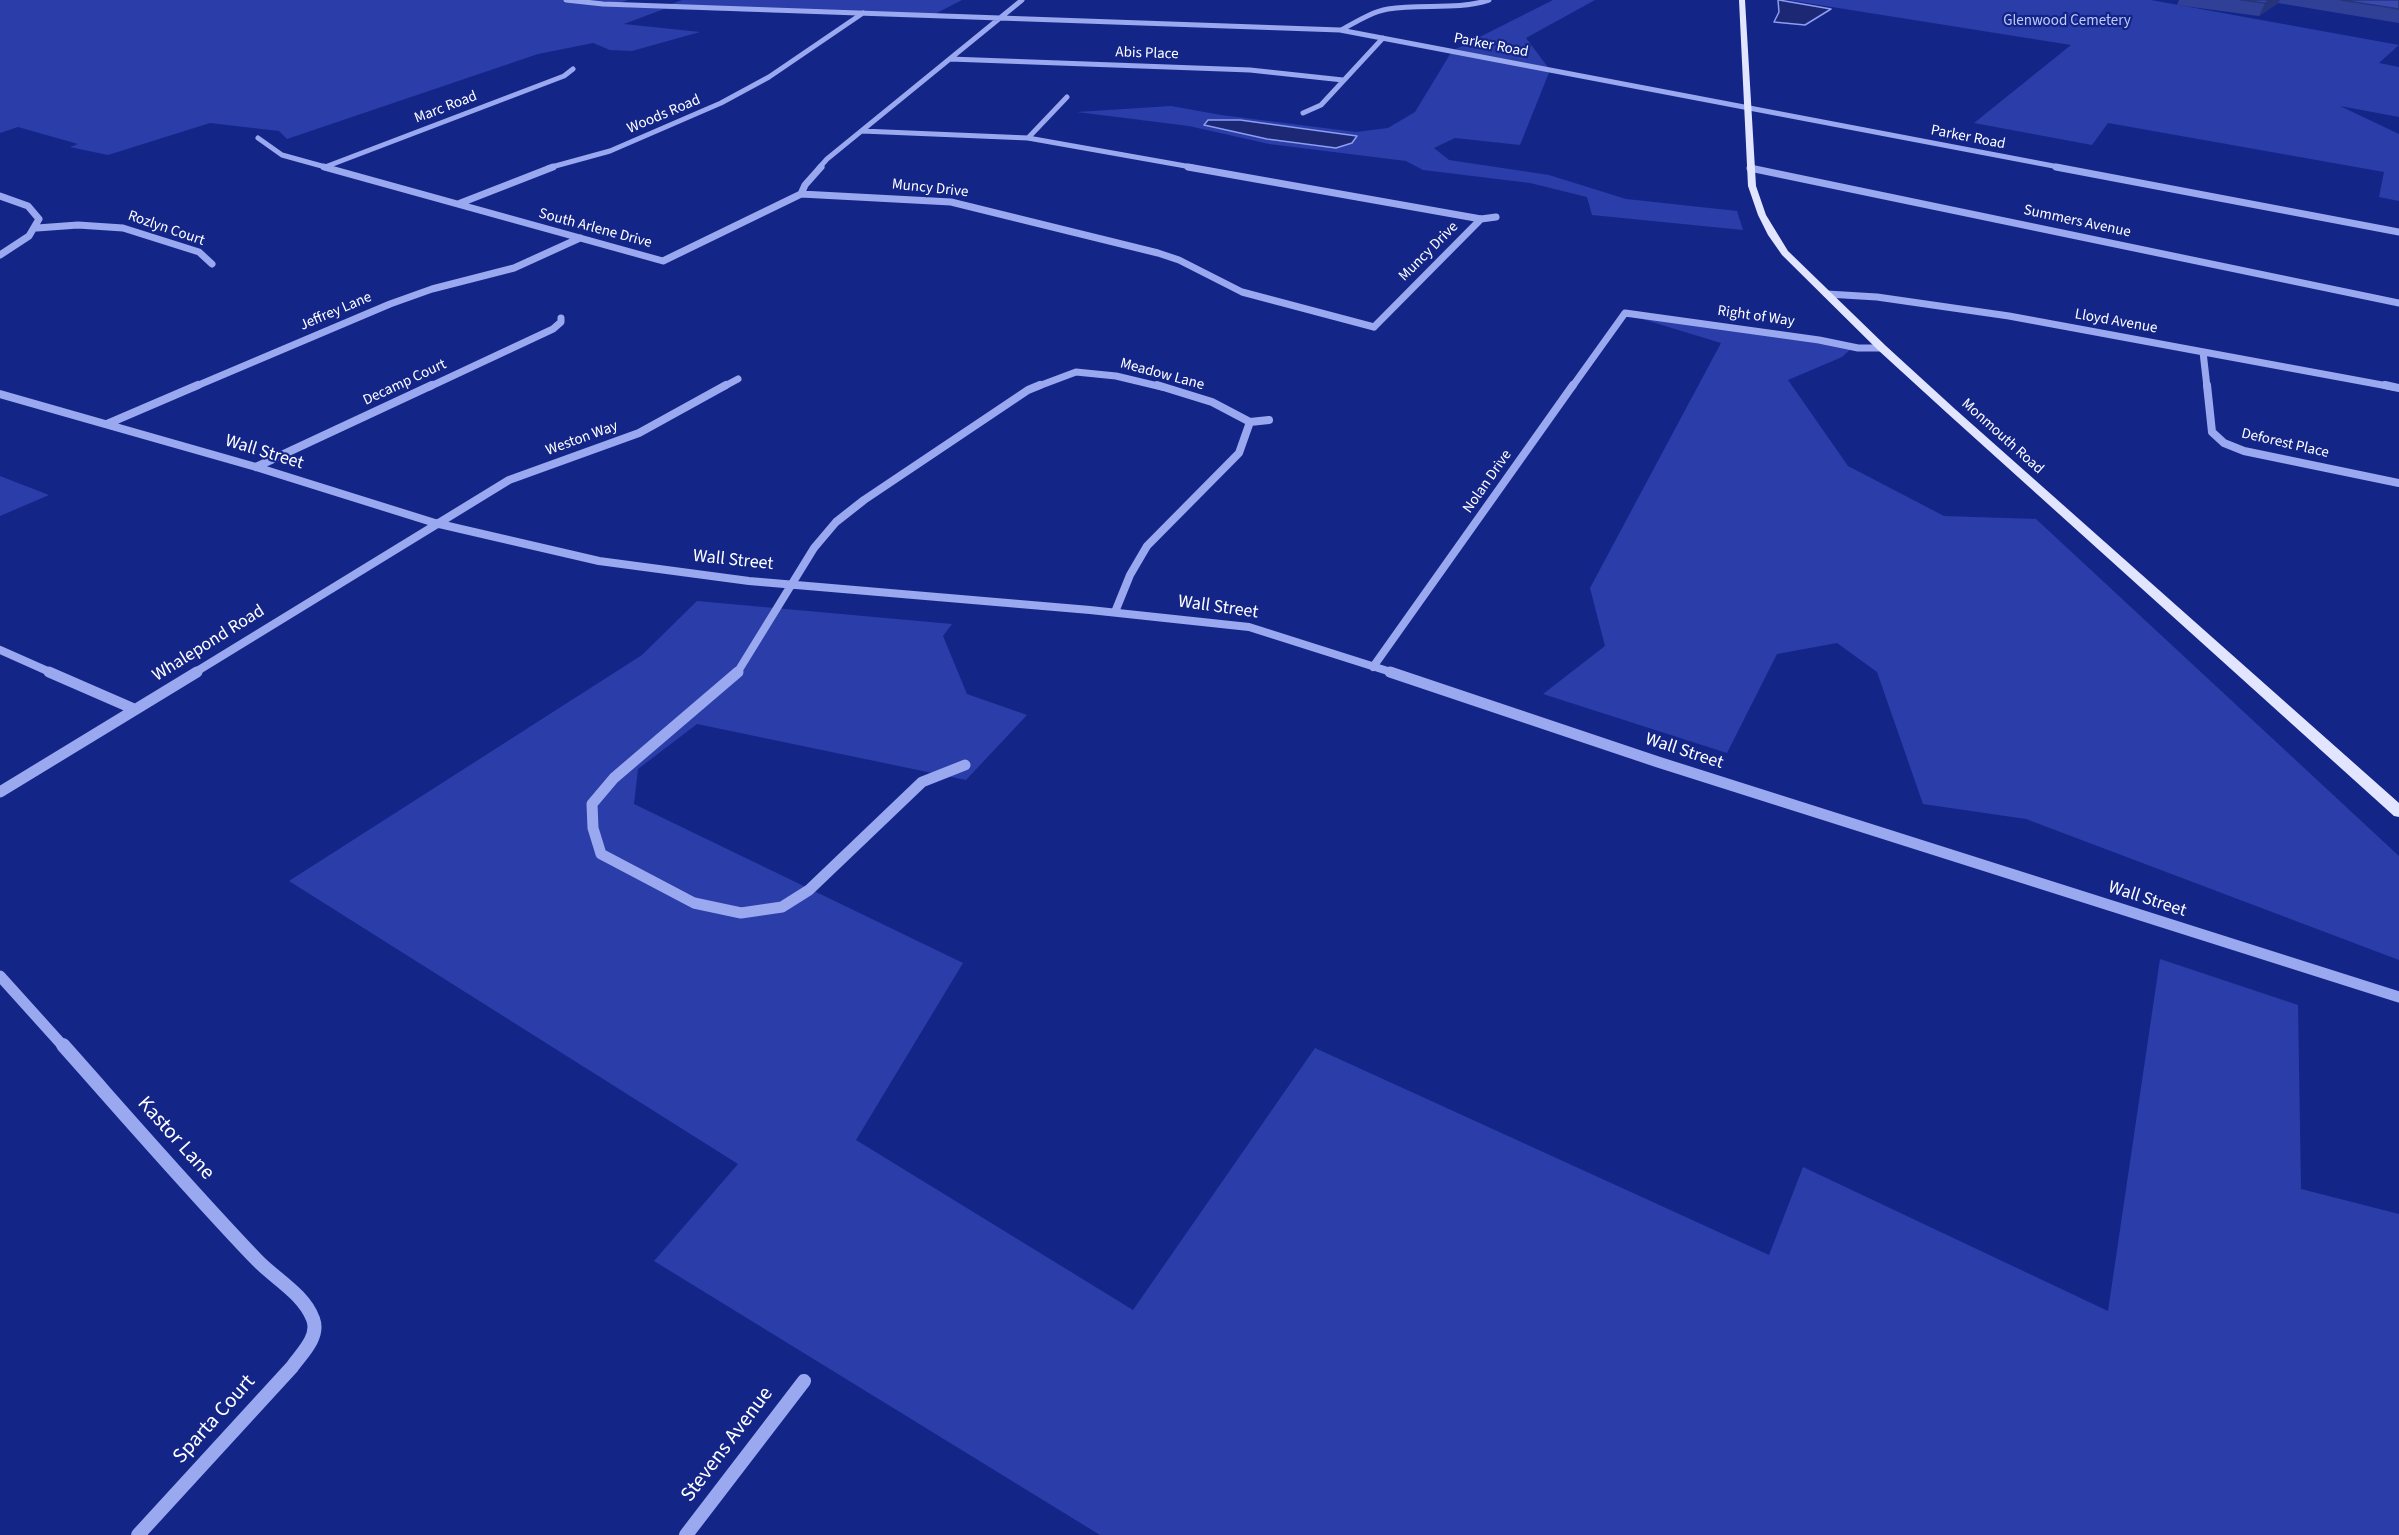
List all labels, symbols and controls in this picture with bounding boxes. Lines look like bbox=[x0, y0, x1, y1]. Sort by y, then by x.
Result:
park label: Glenwood Cemetery bbox=[2003, 13, 2131, 31]
street label: Parker Road bbox=[1452, 30, 1530, 62]
street label: Abis Place bbox=[1115, 44, 1179, 64]
street label: Marc Road bbox=[412, 88, 480, 128]
street label: Woods Road bbox=[625, 92, 703, 138]
street label: Parker Road bbox=[1929, 122, 2007, 154]
street label: Muncy Drive bbox=[891, 176, 969, 202]
street label: Summers Avenue bbox=[2022, 202, 2132, 242]
street label: South Arlene Drive bbox=[537, 205, 653, 253]
street label: Rozlyn Court bbox=[125, 207, 207, 251]
street label: Muncy Drive bbox=[1396, 219, 1462, 285]
street label: Jeffrey Lane bbox=[297, 289, 375, 335]
street label: Right of Way bbox=[1716, 303, 1796, 331]
street label: Lloyd Avenue bbox=[2073, 306, 2159, 338]
street label: Meadow Lane bbox=[1118, 355, 1206, 395]
street label: Decamp Court bbox=[361, 356, 449, 410]
street label: Monmouth Road bbox=[1957, 395, 2047, 479]
street label: Weston Way bbox=[543, 418, 621, 460]
street label: Deforest Place bbox=[2239, 425, 2331, 463]
street label: Wall Street bbox=[222, 431, 306, 475]
street label: Nolan Drive bbox=[1460, 447, 1516, 517]
street label: Wall Street bbox=[692, 546, 774, 576]
street label: Wall Street bbox=[1176, 592, 1260, 624]
street label: Whalepond Road bbox=[149, 601, 269, 687]
street label: Wall Street bbox=[1642, 729, 1726, 775]
street label: Wall Street bbox=[2105, 877, 2189, 923]
street label: Kastor Lane bbox=[131, 1092, 219, 1186]
street label: Sparta Court bbox=[168, 1370, 262, 1470]
street label: Stevens Avenue bbox=[677, 1383, 779, 1507]

